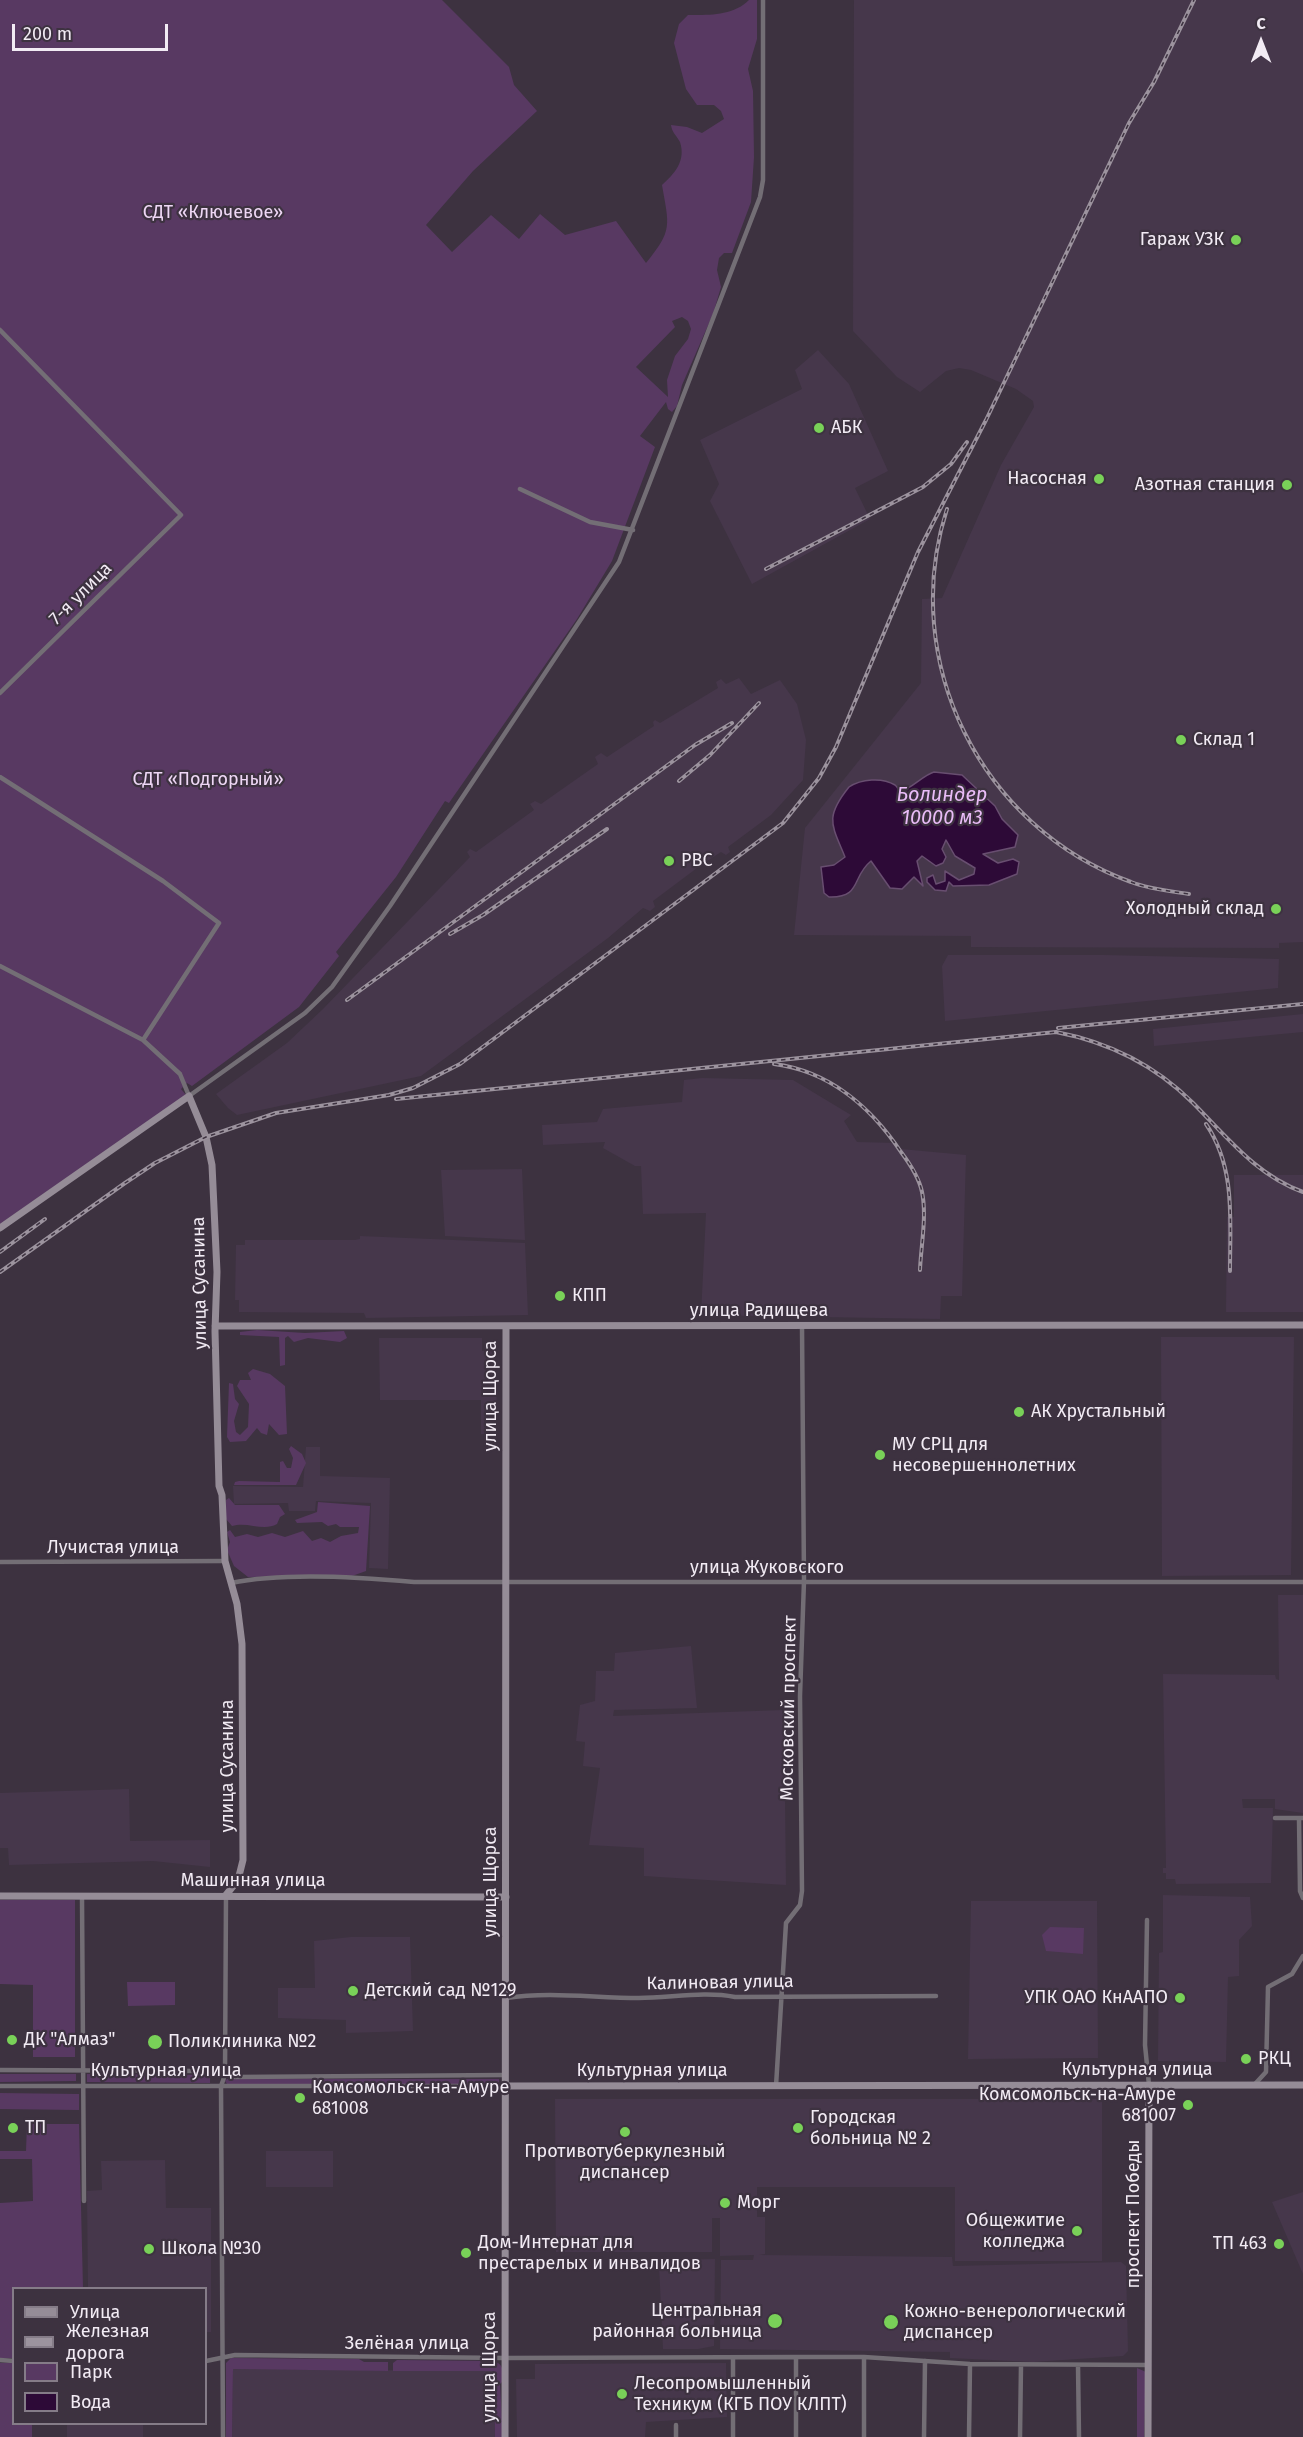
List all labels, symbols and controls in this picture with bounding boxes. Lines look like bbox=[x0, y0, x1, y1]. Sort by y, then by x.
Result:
scale bar bbox=[15, 12, 171, 50]
north arrow bbox=[1231, 12, 1291, 72]
text: С bbox=[1256, 14, 1266, 33]
text: 200 m bbox=[23, 23, 72, 45]
park label: СДТ «Ключевое» bbox=[143, 202, 283, 224]
place label: Гараж УЗК bbox=[1140, 229, 1224, 251]
marker: Гараж УЗК bbox=[1229, 233, 1243, 247]
place label: АБК bbox=[831, 417, 862, 439]
marker: АБК bbox=[812, 421, 826, 435]
place label: Насосная bbox=[1007, 468, 1087, 490]
marker: Насосная bbox=[1092, 472, 1106, 486]
place label: Азотная станция bbox=[1135, 474, 1275, 496]
marker: Азотная станция bbox=[1280, 478, 1294, 492]
street label: 7-я улица bbox=[45, 558, 117, 630]
place label: Склад 1 bbox=[1193, 729, 1255, 751]
marker: Склад 1 bbox=[1174, 733, 1188, 747]
park label: СДТ «Подгорный» bbox=[132, 769, 284, 791]
water label: Болиндер 10000 м3 bbox=[897, 783, 987, 830]
place label: РВС bbox=[681, 850, 712, 872]
marker: РВС bbox=[662, 854, 676, 868]
place label: Холодный склад bbox=[1126, 898, 1264, 920]
marker: Холодный склад bbox=[1269, 902, 1283, 916]
street label: улица Сусанина bbox=[188, 1216, 212, 1350]
place label: КПП bbox=[572, 1285, 607, 1307]
marker: КПП bbox=[553, 1289, 567, 1303]
street label: улица Радищева bbox=[690, 1300, 828, 1322]
street label: улица Щорса bbox=[480, 1341, 502, 1451]
place label: АК Хрустальный bbox=[1031, 1401, 1166, 1423]
marker: АК Хрустальный bbox=[1012, 1405, 1026, 1419]
place label: МУ СРЦ для несовершеннолетних bbox=[892, 1434, 1076, 1476]
marker: МУ СРЦ для несовершеннолетних bbox=[873, 1448, 887, 1462]
street label: Лучистая улица bbox=[47, 1537, 179, 1559]
street label: улица Жуковского bbox=[690, 1557, 844, 1579]
street label: Московский проспект bbox=[777, 1615, 801, 1801]
street label: улица Сусанина bbox=[217, 1699, 239, 1833]
street label: улица Щорса bbox=[480, 1827, 502, 1937]
street label: Машинная улица bbox=[181, 1870, 325, 1892]
street label: Калиновая улица bbox=[646, 1971, 794, 1995]
place label: Детский сад №129 bbox=[365, 1980, 517, 2002]
marker: Детский сад №129 bbox=[346, 1984, 360, 1998]
place label: УПК ОАО КнААПО bbox=[1025, 1987, 1168, 2009]
marker: УПК ОАО КнААПО bbox=[1173, 1991, 1187, 2005]
place label: ДК "Алмаз" bbox=[24, 2029, 115, 2051]
place label: Поликлиника №2 bbox=[168, 2031, 316, 2053]
marker: ДК "Алмаз" bbox=[5, 2033, 19, 2047]
marker: Поликлиника №2 bbox=[146, 2033, 164, 2051]
place label: РКЦ bbox=[1258, 2048, 1291, 2070]
marker: РКЦ bbox=[1239, 2052, 1253, 2066]
street label: Культурная улица bbox=[1061, 2059, 1213, 2081]
street label: Культурная улица bbox=[90, 2060, 242, 2082]
street label: Культурная улица bbox=[576, 2060, 728, 2082]
place label: Комсомольск-на-Амуре 681008 bbox=[312, 2077, 509, 2120]
place label: Комсомольск-на-Амуре 681007 bbox=[979, 2084, 1176, 2126]
marker: Комсомольск-на-Амуре 681008 bbox=[293, 2091, 307, 2105]
marker: Комсомольск-на-Амуре 681007 bbox=[1181, 2098, 1195, 2112]
place label: Городская больница № 2 bbox=[810, 2107, 931, 2150]
place label: ТП bbox=[25, 2117, 46, 2139]
marker: ТП bbox=[6, 2121, 20, 2135]
marker: Городская больница № 2 bbox=[791, 2121, 805, 2135]
marker: Противотуберкулезный диспансер bbox=[618, 2125, 632, 2139]
street label: проспект Победы bbox=[1123, 2139, 1145, 2289]
place label: Противотуберкулезный диспансер bbox=[524, 2141, 726, 2184]
place label: Морг bbox=[737, 2192, 780, 2214]
marker: Морг bbox=[718, 2196, 732, 2210]
place label: Общежитие колледжа bbox=[966, 2210, 1065, 2252]
marker: Общежитие колледжа bbox=[1070, 2224, 1084, 2238]
place label: Дом-Интернат для престарелых и инвалидов bbox=[478, 2232, 701, 2274]
place label: ТП 463 bbox=[1213, 2233, 1267, 2255]
marker: ТП 463 bbox=[1272, 2237, 1286, 2251]
place label: Школа №30 bbox=[161, 2238, 261, 2260]
marker: Школа №30 bbox=[142, 2242, 156, 2256]
marker: Дом-Интернат для престарелых и инвалидов bbox=[459, 2246, 473, 2260]
legend bbox=[12, 2287, 207, 2425]
place label: Центральная районная больница bbox=[592, 2300, 762, 2342]
text: Улица bbox=[70, 2301, 120, 2323]
place label: Кожно-венерологический диспансер bbox=[904, 2301, 1126, 2344]
street label: улица Щорса bbox=[479, 2312, 501, 2422]
marker: Центральная районная больница bbox=[766, 2312, 784, 2330]
marker: Кожно-венерологический диспансер bbox=[882, 2313, 900, 2331]
text: Железная дорога bbox=[66, 2320, 150, 2364]
street label: Зелёная улица bbox=[345, 2333, 469, 2355]
text: Парк bbox=[70, 2361, 112, 2383]
place label: Лесопромышленный Техникум (КГБ ПОУ КЛПТ) bbox=[634, 2373, 847, 2416]
marker: Лесопромышленный Техникум (КГБ ПОУ КЛПТ) bbox=[615, 2387, 629, 2401]
text: Вода bbox=[70, 2391, 111, 2413]

